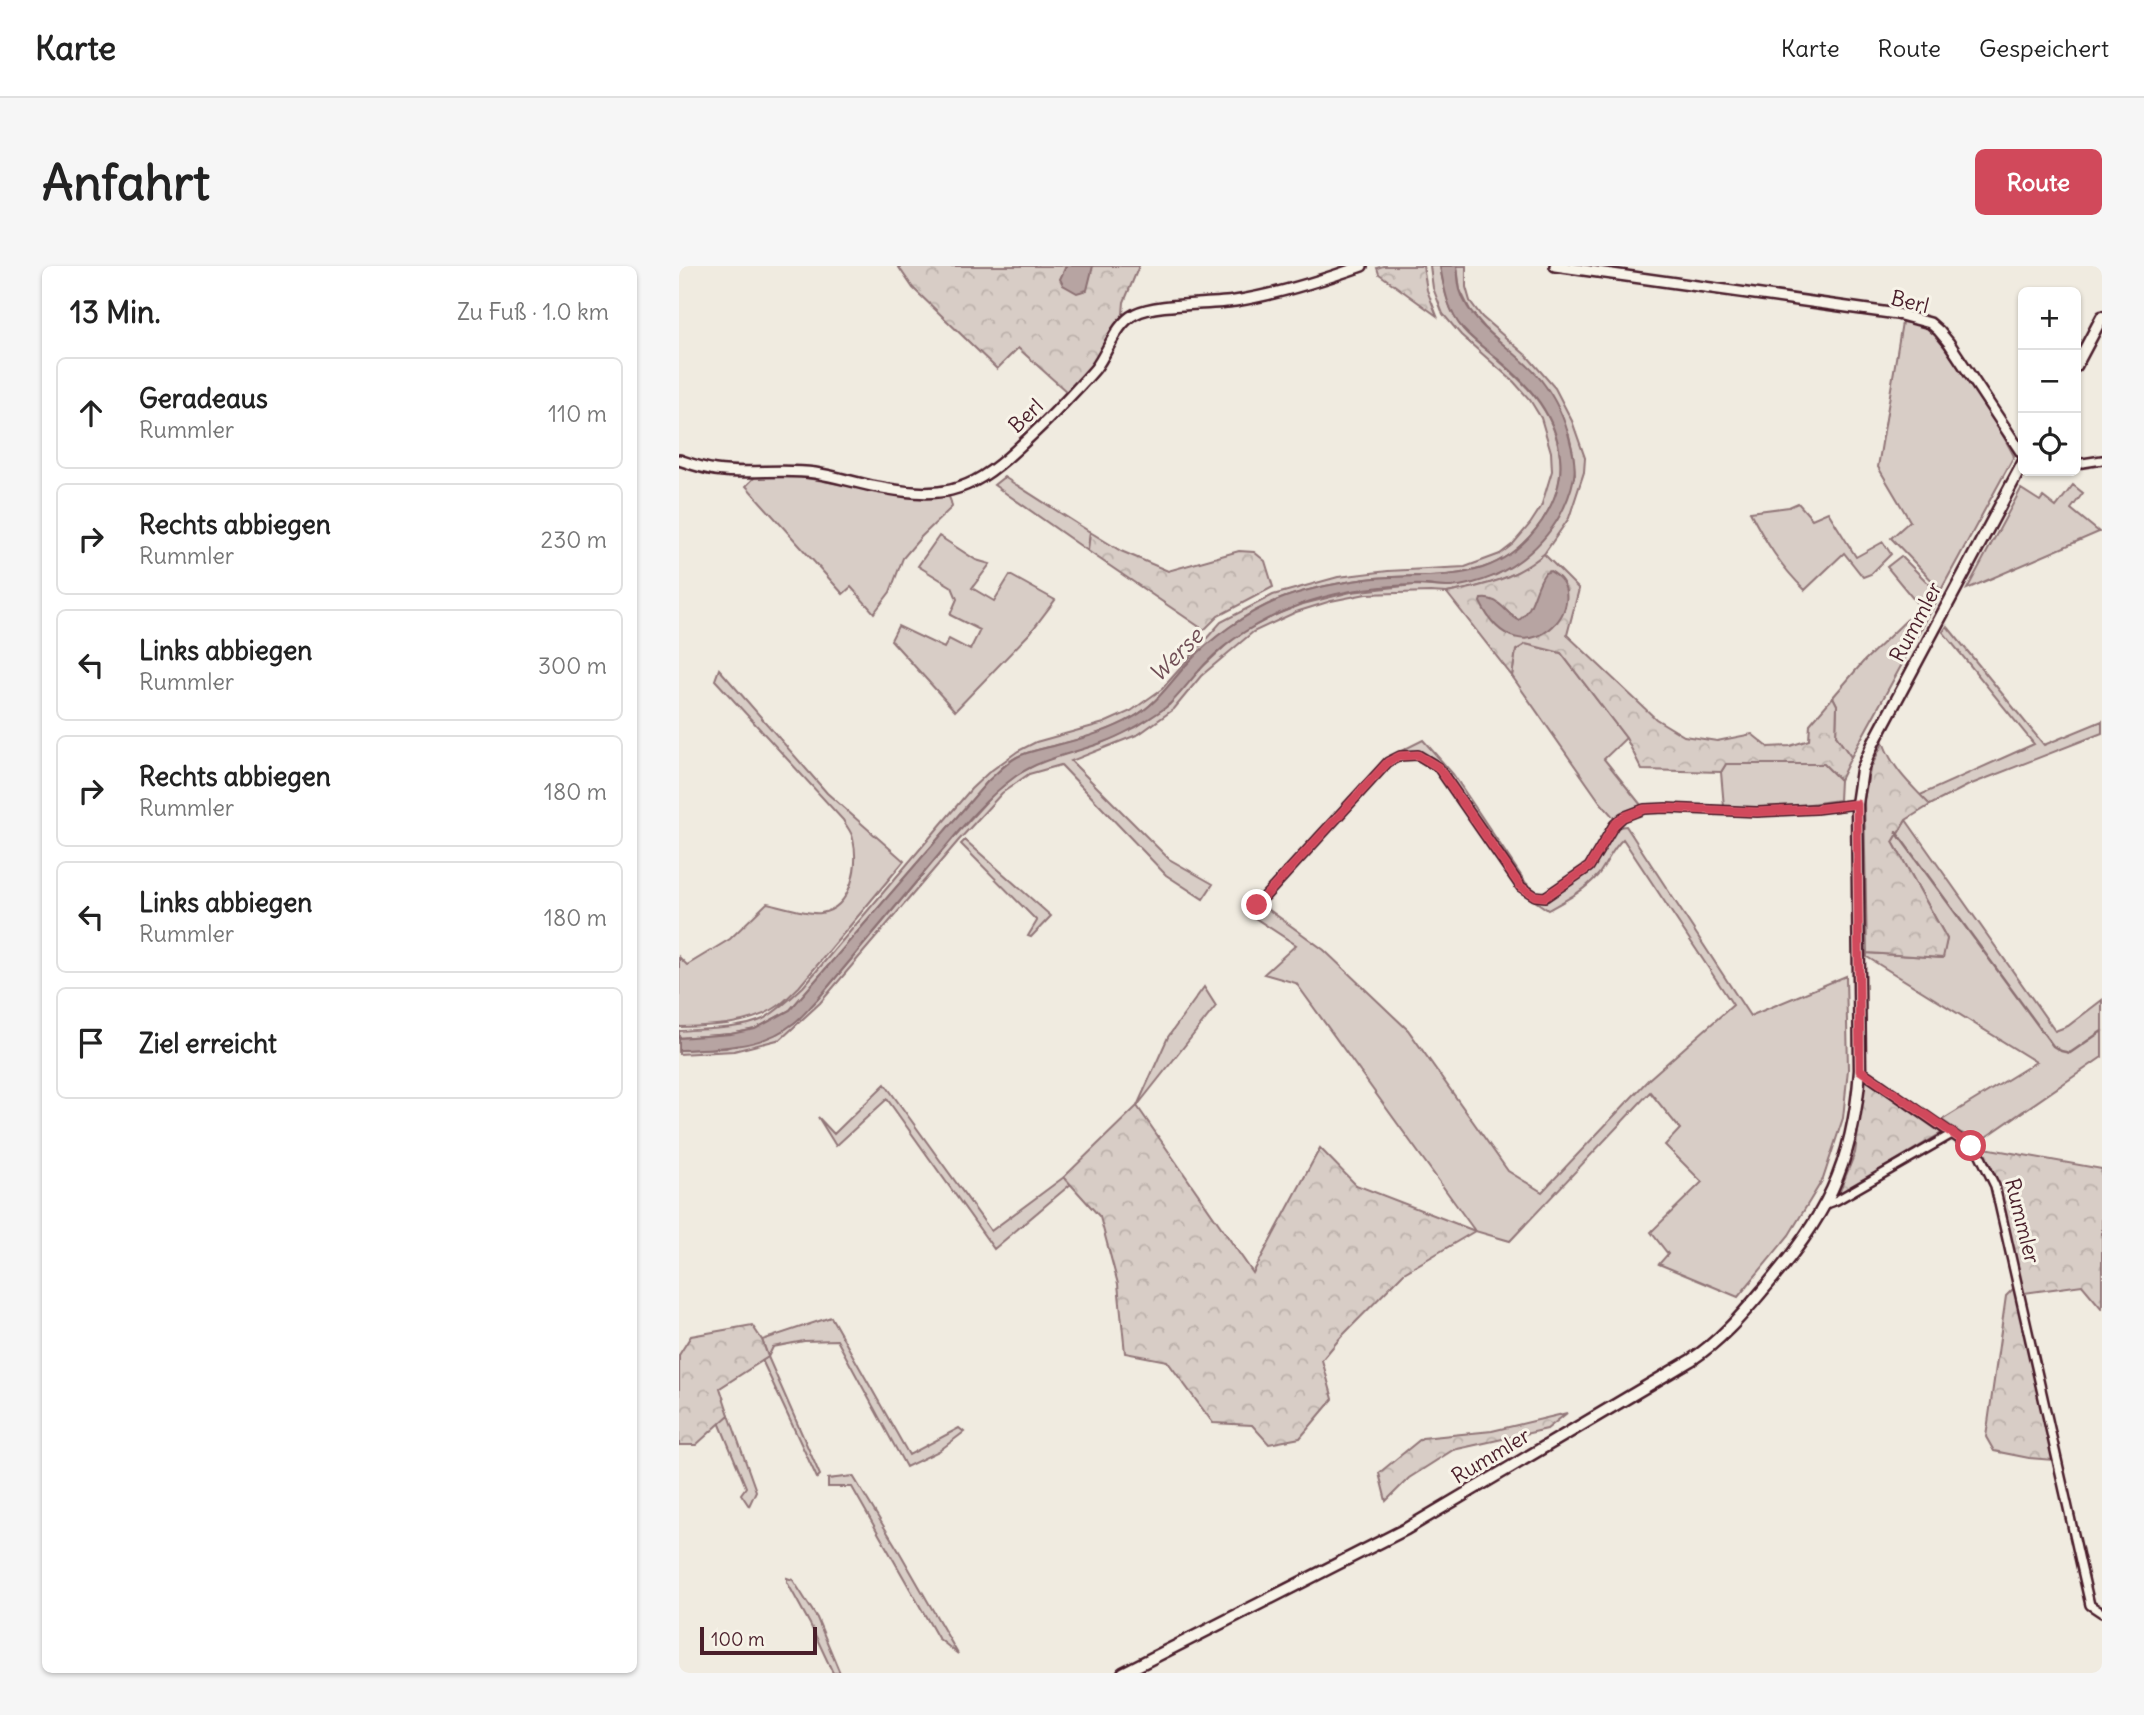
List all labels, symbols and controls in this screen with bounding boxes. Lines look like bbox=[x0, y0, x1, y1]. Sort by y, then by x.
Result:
text: Karte bbox=[35, 27, 116, 69]
text: Karte bbox=[1781, 33, 1840, 63]
text: Route bbox=[1878, 33, 1941, 63]
text: Gespeichert bbox=[1979, 33, 2109, 63]
button: Route bbox=[1975, 149, 2102, 215]
text: Anfahrt bbox=[42, 152, 210, 213]
street label: Berl bbox=[1888, 284, 1932, 319]
map controls bbox=[2018, 287, 2081, 476]
button: + bbox=[2018, 287, 2081, 350]
text: 13 Min. bbox=[70, 293, 161, 331]
text: Zu Fuß · 1.0 km bbox=[457, 297, 609, 326]
button: − bbox=[2018, 350, 2081, 413]
text: Geradeaus bbox=[139, 382, 268, 415]
street label: Berl bbox=[1002, 393, 1049, 439]
icon: ahead bbox=[72, 394, 110, 432]
text: 110 m bbox=[548, 399, 607, 428]
button: locate bbox=[2018, 413, 2081, 476]
text: Rummler bbox=[139, 415, 234, 444]
text: Rechts abbiegen bbox=[139, 508, 331, 541]
icon: right bbox=[72, 520, 110, 558]
text: 230 m bbox=[541, 525, 607, 554]
text: Rummler bbox=[139, 541, 234, 570]
street label: Rummler bbox=[1883, 577, 1948, 666]
water label: Werse bbox=[1143, 620, 1210, 688]
text: Links abbiegen bbox=[139, 634, 312, 667]
icon: left bbox=[72, 646, 110, 684]
text: 300 m bbox=[538, 651, 607, 680]
text: Rummler bbox=[139, 667, 234, 696]
text: Rechts abbiegen bbox=[139, 760, 331, 793]
icon: right bbox=[72, 772, 110, 810]
text: 180 m bbox=[544, 777, 607, 806]
text: Rummler bbox=[139, 793, 234, 822]
text: Links abbiegen bbox=[139, 886, 312, 919]
route end bbox=[1241, 889, 1272, 920]
icon: left bbox=[72, 898, 110, 936]
text: 180 m bbox=[544, 903, 607, 932]
text: Rummler bbox=[139, 919, 234, 948]
icon: arrive bbox=[72, 1024, 110, 1062]
text: Ziel erreicht bbox=[139, 1027, 277, 1060]
route start bbox=[1955, 1130, 1986, 1161]
street label: Rummler bbox=[1999, 1175, 2046, 1267]
street label: Rummler bbox=[1447, 1421, 1535, 1490]
scale bar bbox=[700, 1624, 817, 1656]
text: 100 m bbox=[711, 1627, 765, 1651]

